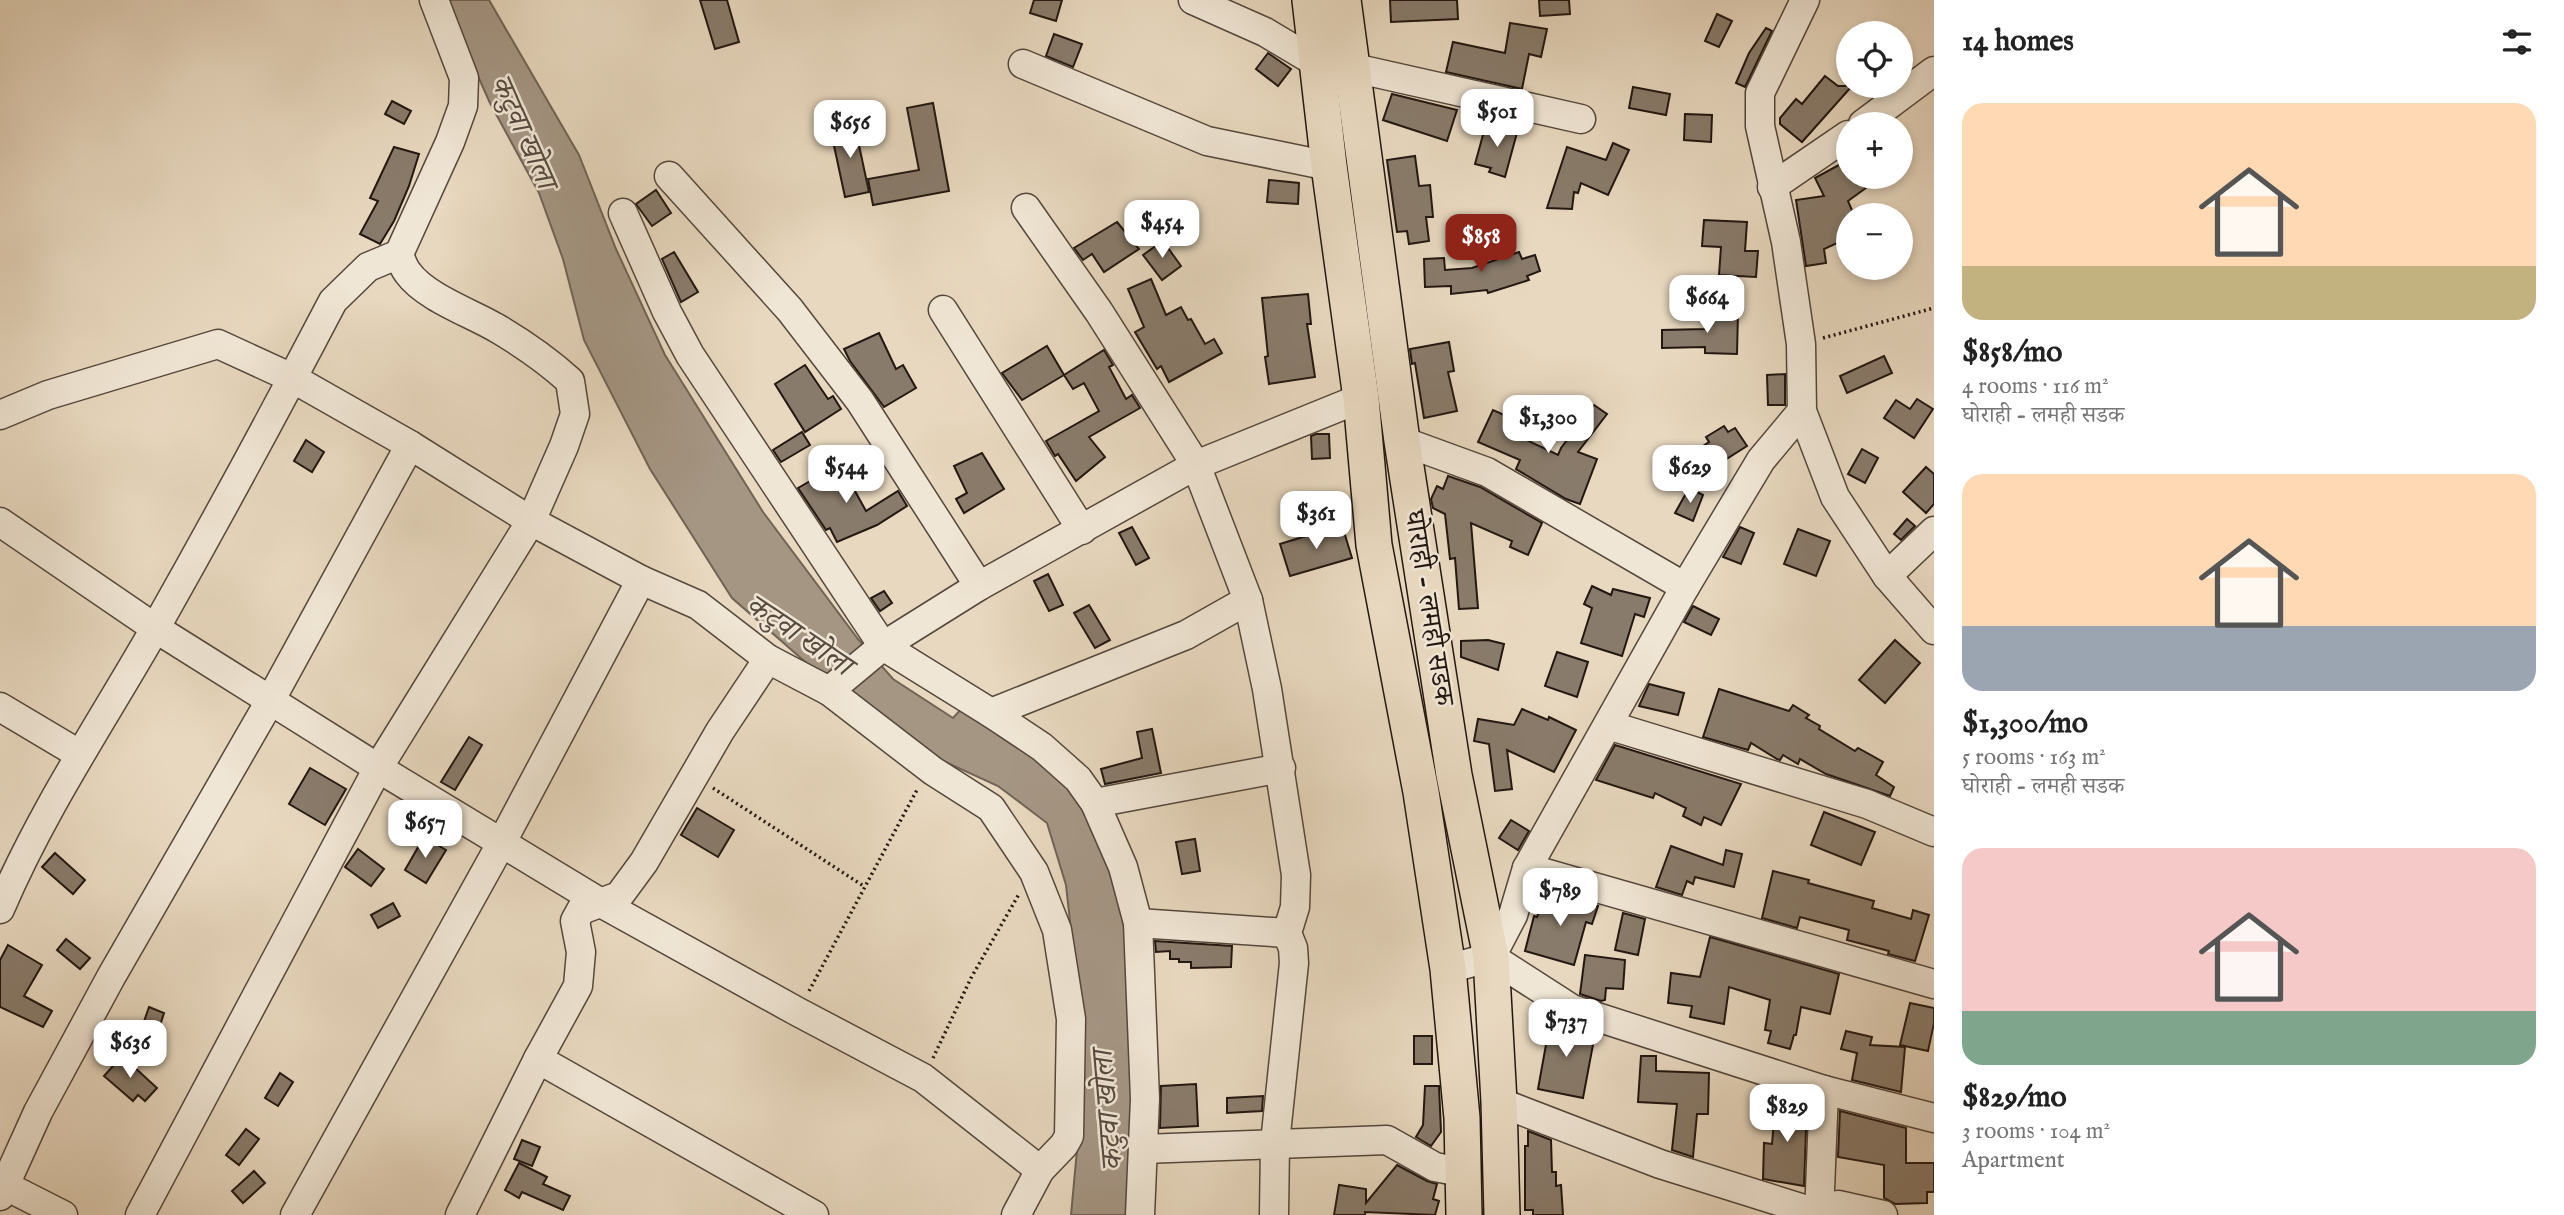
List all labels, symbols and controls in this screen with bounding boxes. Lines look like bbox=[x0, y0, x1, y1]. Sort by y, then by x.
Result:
map controls bbox=[1836, 21, 1913, 280]
button: locate bbox=[1836, 21, 1913, 98]
text: 14 homes bbox=[1962, 23, 2074, 61]
icon: filters bbox=[2498, 23, 2536, 61]
water label: कटुवा खोला bbox=[480, 69, 566, 200]
pin: $501 bbox=[1456, 90, 1538, 149]
text: $501 bbox=[1477, 97, 1517, 126]
pin: $656 bbox=[809, 100, 891, 160]
text: $656 bbox=[830, 108, 870, 137]
button: + bbox=[1836, 112, 1913, 189]
icon: home bbox=[2186, 149, 2312, 275]
pin: $454 bbox=[1121, 201, 1203, 260]
button: − bbox=[1836, 203, 1913, 280]
text: $454 bbox=[1140, 208, 1184, 237]
pin: $858 bbox=[1440, 215, 1522, 274]
text: $858 bbox=[1461, 222, 1501, 251]
pin: $664 bbox=[1666, 276, 1748, 335]
text: $664 bbox=[1685, 283, 1729, 312]
text: $858/mo bbox=[1962, 334, 2062, 372]
text: 4 rooms · 116 m² bbox=[1962, 372, 2109, 401]
pin: $1,300 bbox=[1491, 396, 1605, 455]
text: घोराही - लमही सडक bbox=[1962, 401, 2124, 430]
text: $1,300 bbox=[1519, 403, 1577, 432]
pin: $544 bbox=[805, 446, 887, 505]
pin: $629 bbox=[1649, 446, 1731, 505]
text: $544 bbox=[824, 453, 868, 482]
text: $629 bbox=[1668, 453, 1712, 482]
pin: $361 bbox=[1275, 491, 1357, 551]
text: $361 bbox=[1296, 499, 1336, 528]
street label: घोराही - लमही सडक bbox=[1395, 506, 1462, 710]
icon: home bbox=[2186, 520, 2312, 646]
water label: कटुवा खोला bbox=[737, 587, 863, 689]
text: $1,300/mo bbox=[1962, 705, 2088, 743]
text: 5 rooms · 163 m² bbox=[1962, 743, 2106, 772]
text: घोराही - लमही सडक bbox=[1962, 772, 2124, 801]
pin: $657 bbox=[384, 800, 466, 860]
text: $657 bbox=[404, 808, 446, 837]
pin: $789 bbox=[1519, 869, 1601, 928]
text: $789 bbox=[1539, 876, 1581, 905]
icon: home bbox=[2186, 894, 2312, 1020]
pin: $737 bbox=[1525, 1000, 1607, 1059]
text: $737 bbox=[1545, 1007, 1587, 1036]
pin: $636 bbox=[89, 1020, 171, 1080]
text: $636 bbox=[110, 1028, 150, 1057]
water label: कटुवा खोला bbox=[1084, 1044, 1133, 1173]
text: $829/mo bbox=[1962, 1079, 2067, 1117]
pin: $829 bbox=[1746, 1084, 1828, 1144]
text: $829 bbox=[1766, 1092, 1808, 1121]
text: 3 rooms · 104 m² bbox=[1962, 1117, 2110, 1146]
text: Apartment bbox=[1962, 1146, 2065, 1175]

